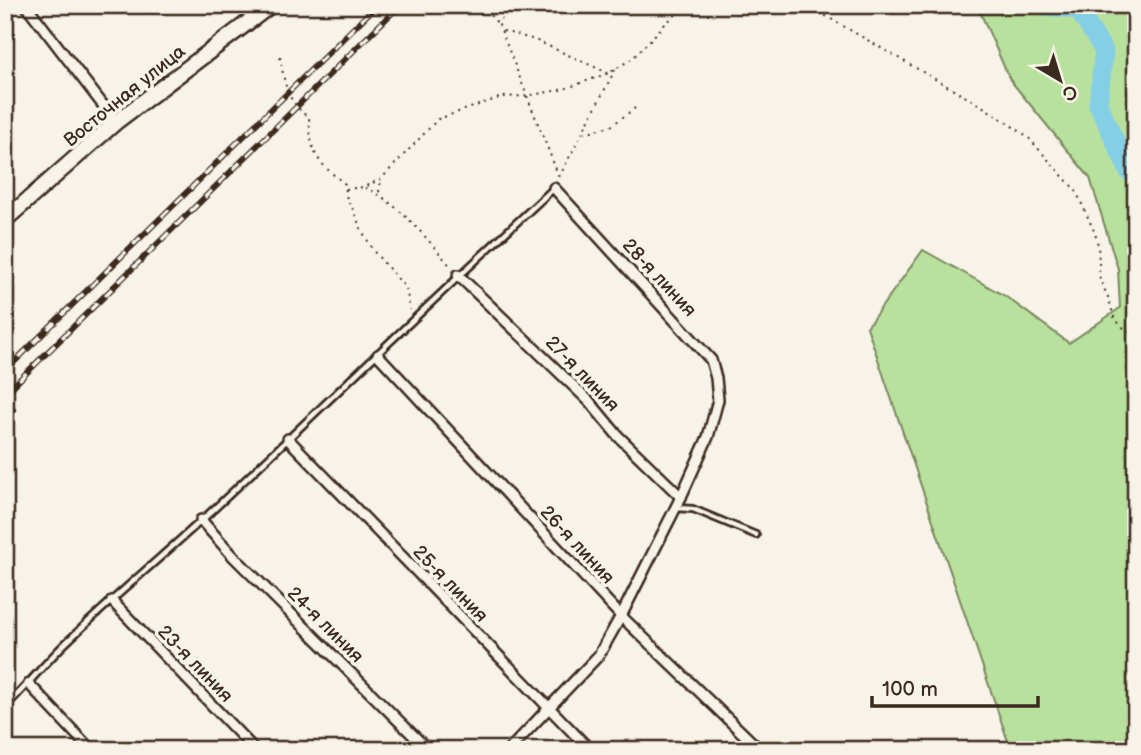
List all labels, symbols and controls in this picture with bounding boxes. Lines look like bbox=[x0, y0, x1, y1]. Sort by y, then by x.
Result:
street label: Восточная улица bbox=[60, 40, 190, 152]
north arrow bbox=[1026, 46, 1096, 116]
text: С bbox=[1057, 79, 1082, 105]
street label: 28-я линия bbox=[617, 234, 701, 322]
street label: 27-я линия bbox=[540, 331, 624, 417]
street label: 26-я линия bbox=[535, 501, 619, 589]
street label: 25-я линия bbox=[408, 541, 492, 627]
street label: 24-я линия bbox=[282, 582, 368, 668]
street label: 23-я линия bbox=[152, 621, 237, 707]
scale bar bbox=[872, 664, 1038, 708]
text: 100 m bbox=[882, 677, 938, 702]

